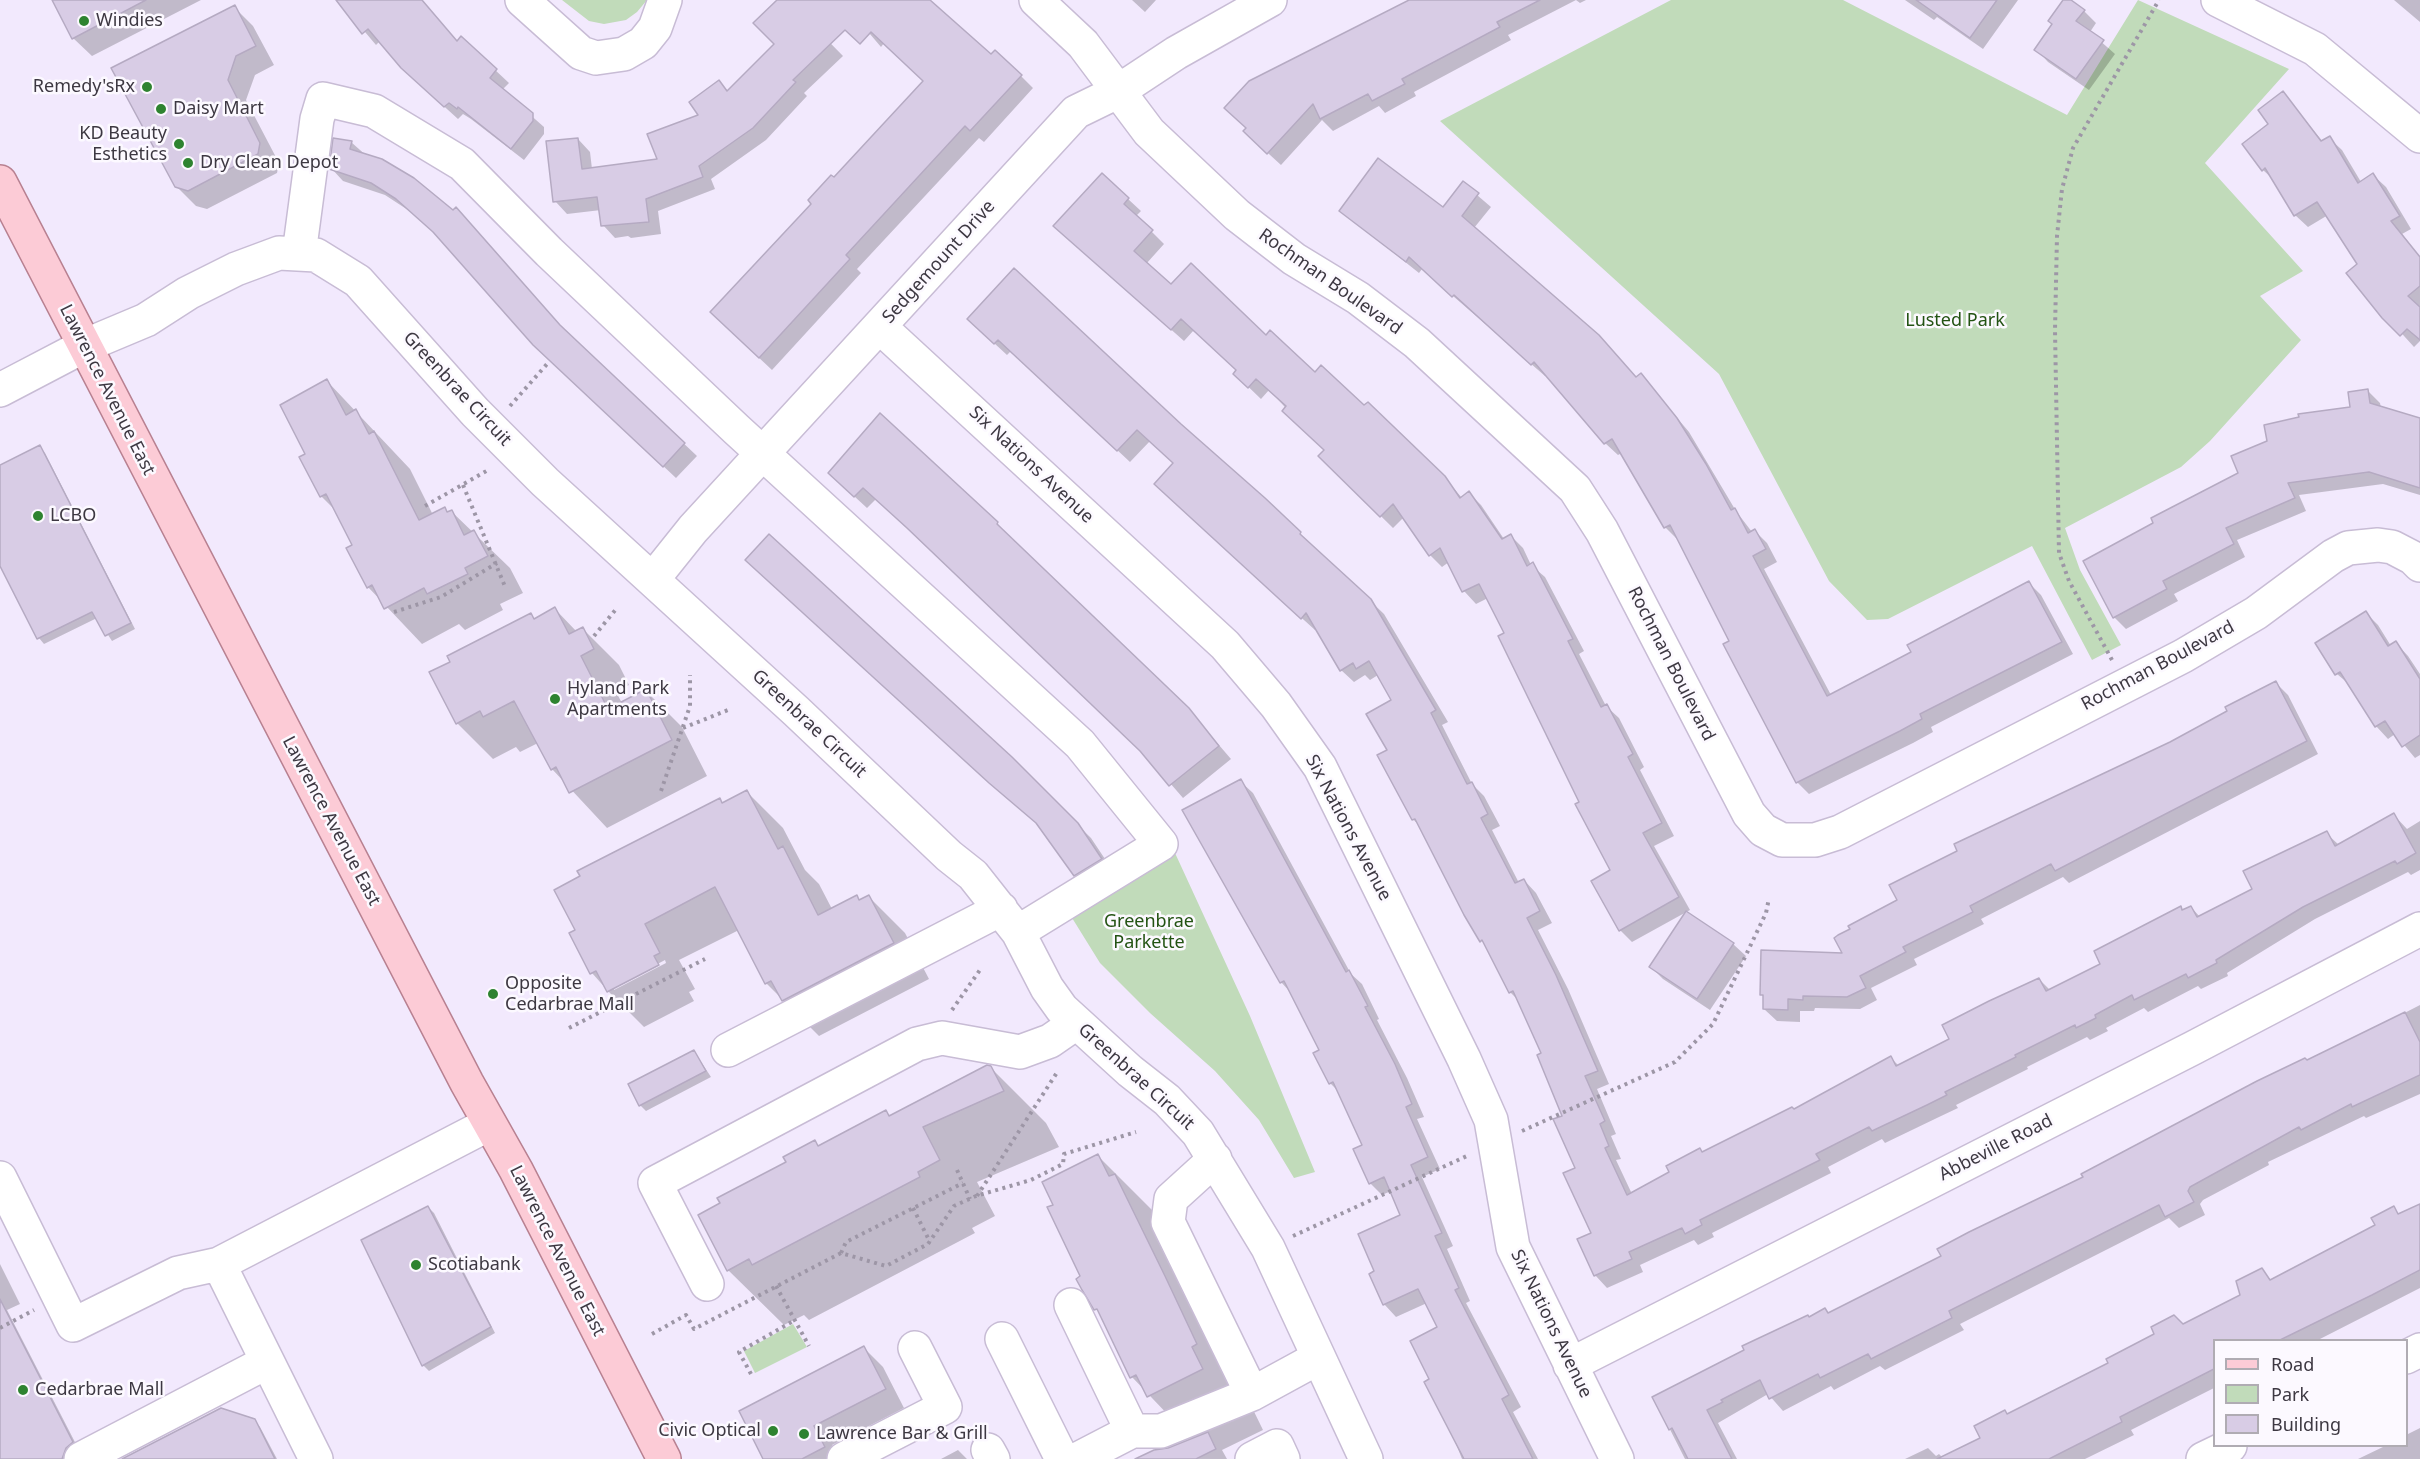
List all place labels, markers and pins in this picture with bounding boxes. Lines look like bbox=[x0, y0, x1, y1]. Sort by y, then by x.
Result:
place label: Windies bbox=[96, 10, 163, 32]
marker: Windies bbox=[77, 14, 91, 28]
place label: Remedy'sRx bbox=[33, 76, 135, 98]
marker: Remedy'sRx bbox=[140, 80, 154, 94]
place label: Daisy Mart bbox=[173, 98, 264, 120]
marker: Daisy Mart bbox=[154, 102, 168, 116]
place label: KD Beauty Esthetics bbox=[79, 123, 167, 166]
marker: KD Beauty Esthetics bbox=[172, 137, 186, 151]
place label: Dry Clean Depot bbox=[200, 152, 338, 174]
marker: Dry Clean Depot bbox=[181, 156, 195, 170]
place label: LCBO bbox=[50, 505, 96, 527]
marker: LCBO bbox=[31, 509, 45, 523]
place label: Hyland Park Apartments bbox=[567, 678, 669, 720]
marker: Hyland Park Apartments bbox=[548, 692, 562, 706]
place label: Opposite Cedarbrae Mall bbox=[505, 973, 634, 1016]
marker: Opposite Cedarbrae Mall bbox=[486, 987, 500, 1001]
place label: Scotiabank bbox=[428, 1254, 521, 1276]
marker: Scotiabank bbox=[409, 1258, 423, 1272]
place label: Cedarbrae Mall bbox=[35, 1379, 164, 1401]
marker: Cedarbrae Mall bbox=[16, 1383, 30, 1397]
place label: Civic Optical bbox=[658, 1420, 761, 1442]
place label: Lawrence Bar & Grill bbox=[816, 1423, 988, 1445]
marker: Civic Optical bbox=[766, 1424, 780, 1438]
marker: Lawrence Bar & Grill bbox=[797, 1427, 811, 1441]

